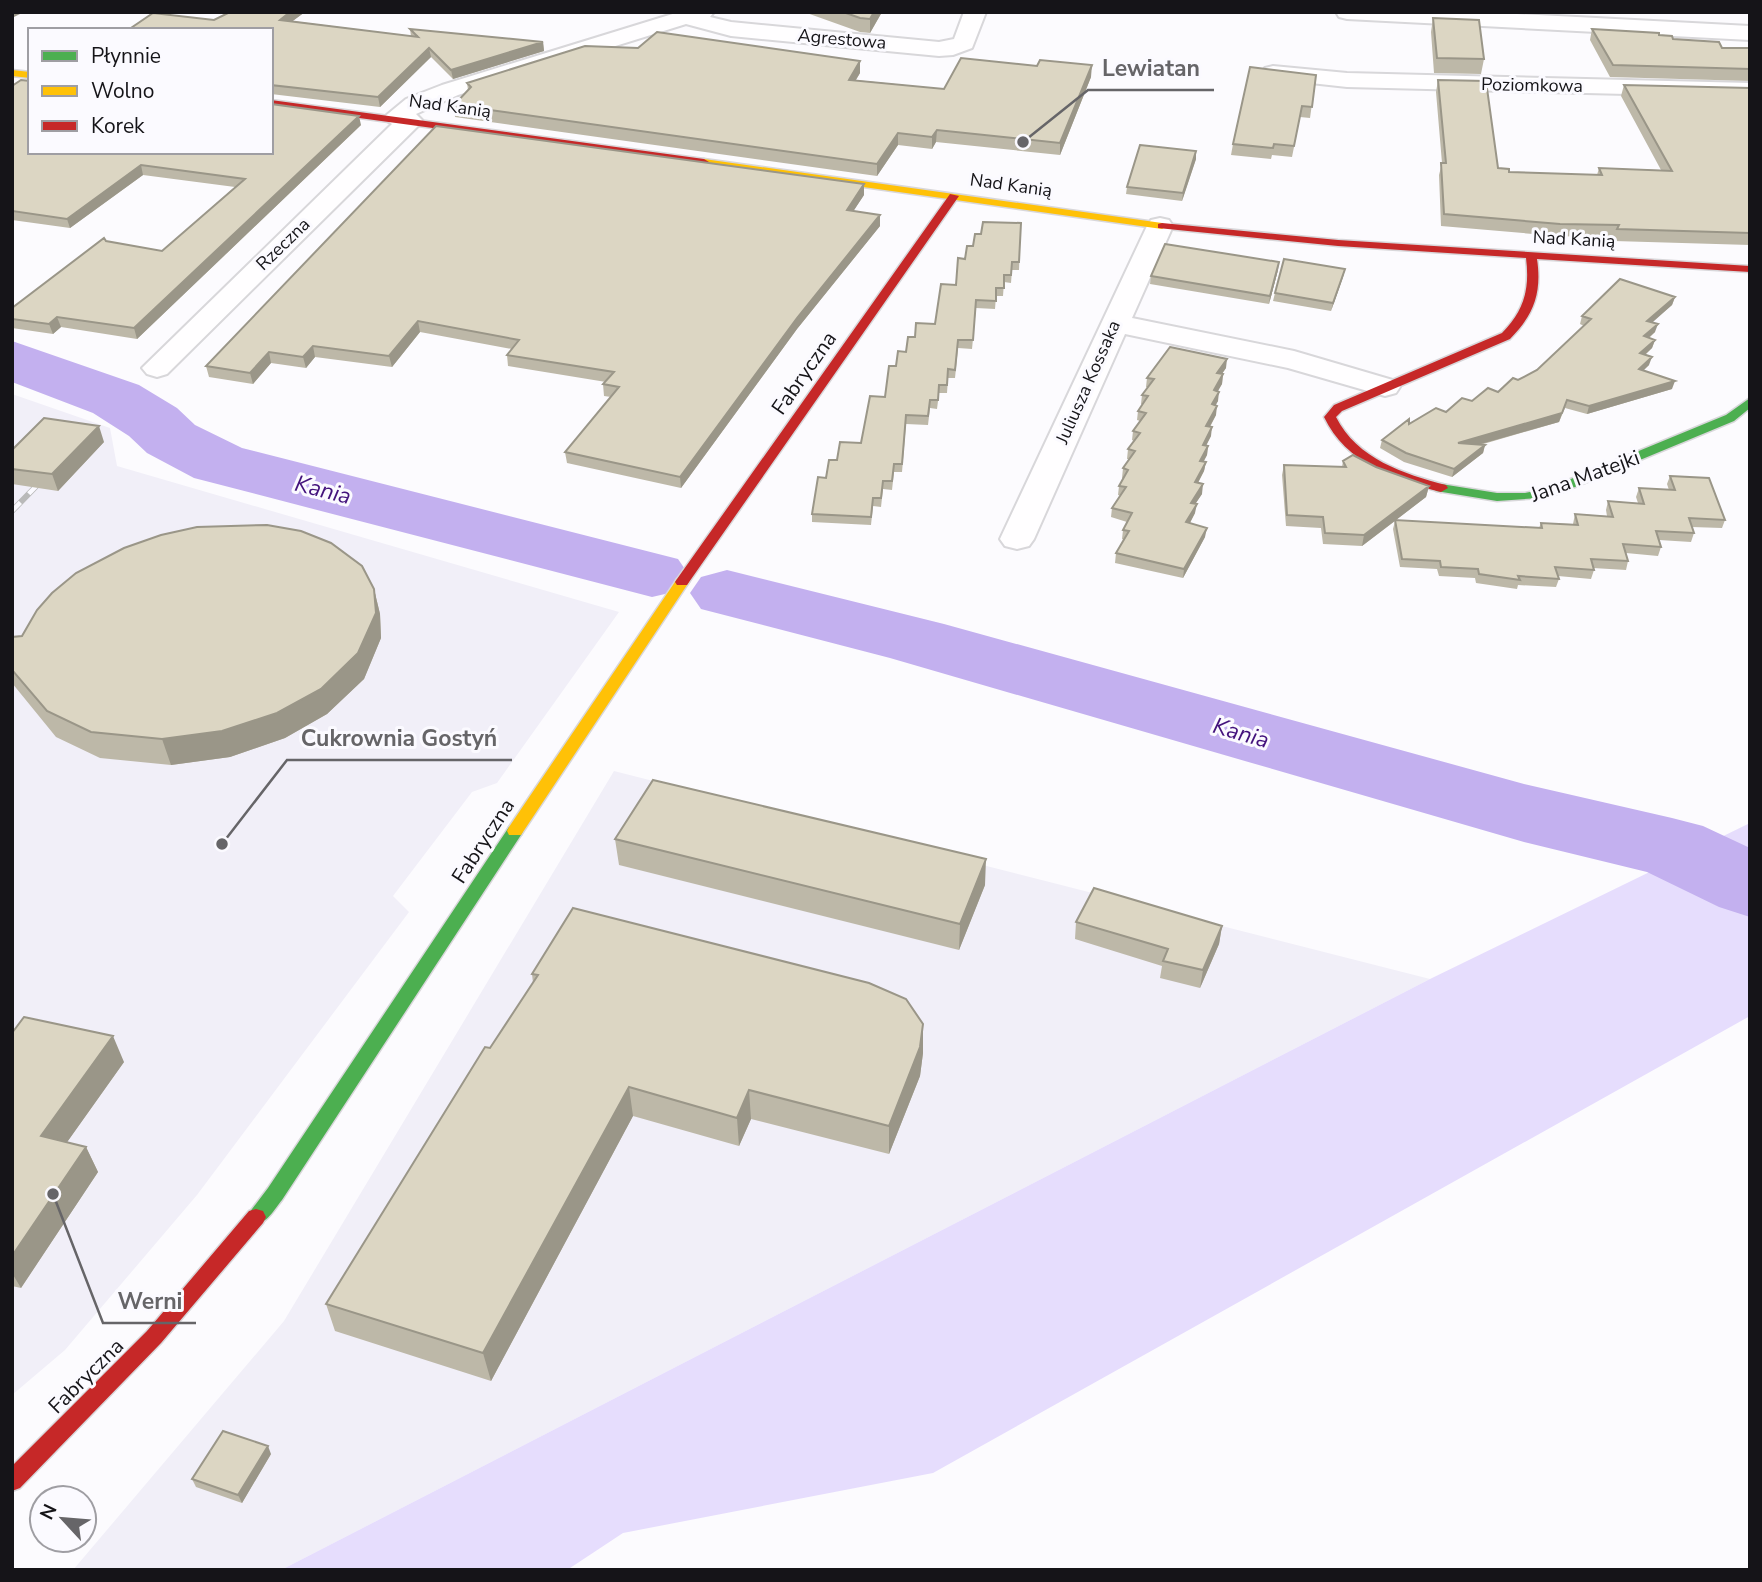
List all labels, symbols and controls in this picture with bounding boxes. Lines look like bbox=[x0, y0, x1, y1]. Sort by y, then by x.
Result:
street label: Agrestowa bbox=[797, 23, 887, 55]
legend bbox=[28, 28, 273, 154]
text: Płynnie bbox=[91, 42, 161, 70]
callout: Lewiatan bbox=[1088, 46, 1214, 90]
text: Lewiatan bbox=[1102, 53, 1200, 84]
street label: Poziomkowa bbox=[1481, 72, 1583, 98]
text: Wolno bbox=[91, 77, 154, 105]
street label: Nad Kanią bbox=[407, 88, 493, 124]
text: Korek bbox=[91, 112, 145, 140]
street label: Nad Kanią bbox=[968, 167, 1054, 203]
street label: Rzeczna bbox=[251, 212, 315, 276]
street label: Nad Kanią bbox=[1532, 225, 1616, 253]
street label: Juliusza Kossaka bbox=[1050, 316, 1126, 448]
street label: Fabryczna bbox=[765, 326, 843, 420]
street label: Jana Matejki bbox=[1526, 443, 1643, 509]
water label: Kania bbox=[292, 468, 354, 512]
water label: Kania bbox=[1209, 710, 1273, 756]
callout: Cukrownia Gostyń bbox=[287, 716, 512, 760]
text: Cukrownia Gostyń bbox=[301, 723, 497, 754]
street label: Fabryczna bbox=[445, 793, 521, 889]
callout: Werni bbox=[103, 1279, 196, 1323]
text: Werni bbox=[118, 1286, 182, 1317]
street label: Fabryczna bbox=[42, 1332, 130, 1420]
north arrow bbox=[28, 1484, 98, 1554]
text: N bbox=[34, 1500, 63, 1524]

